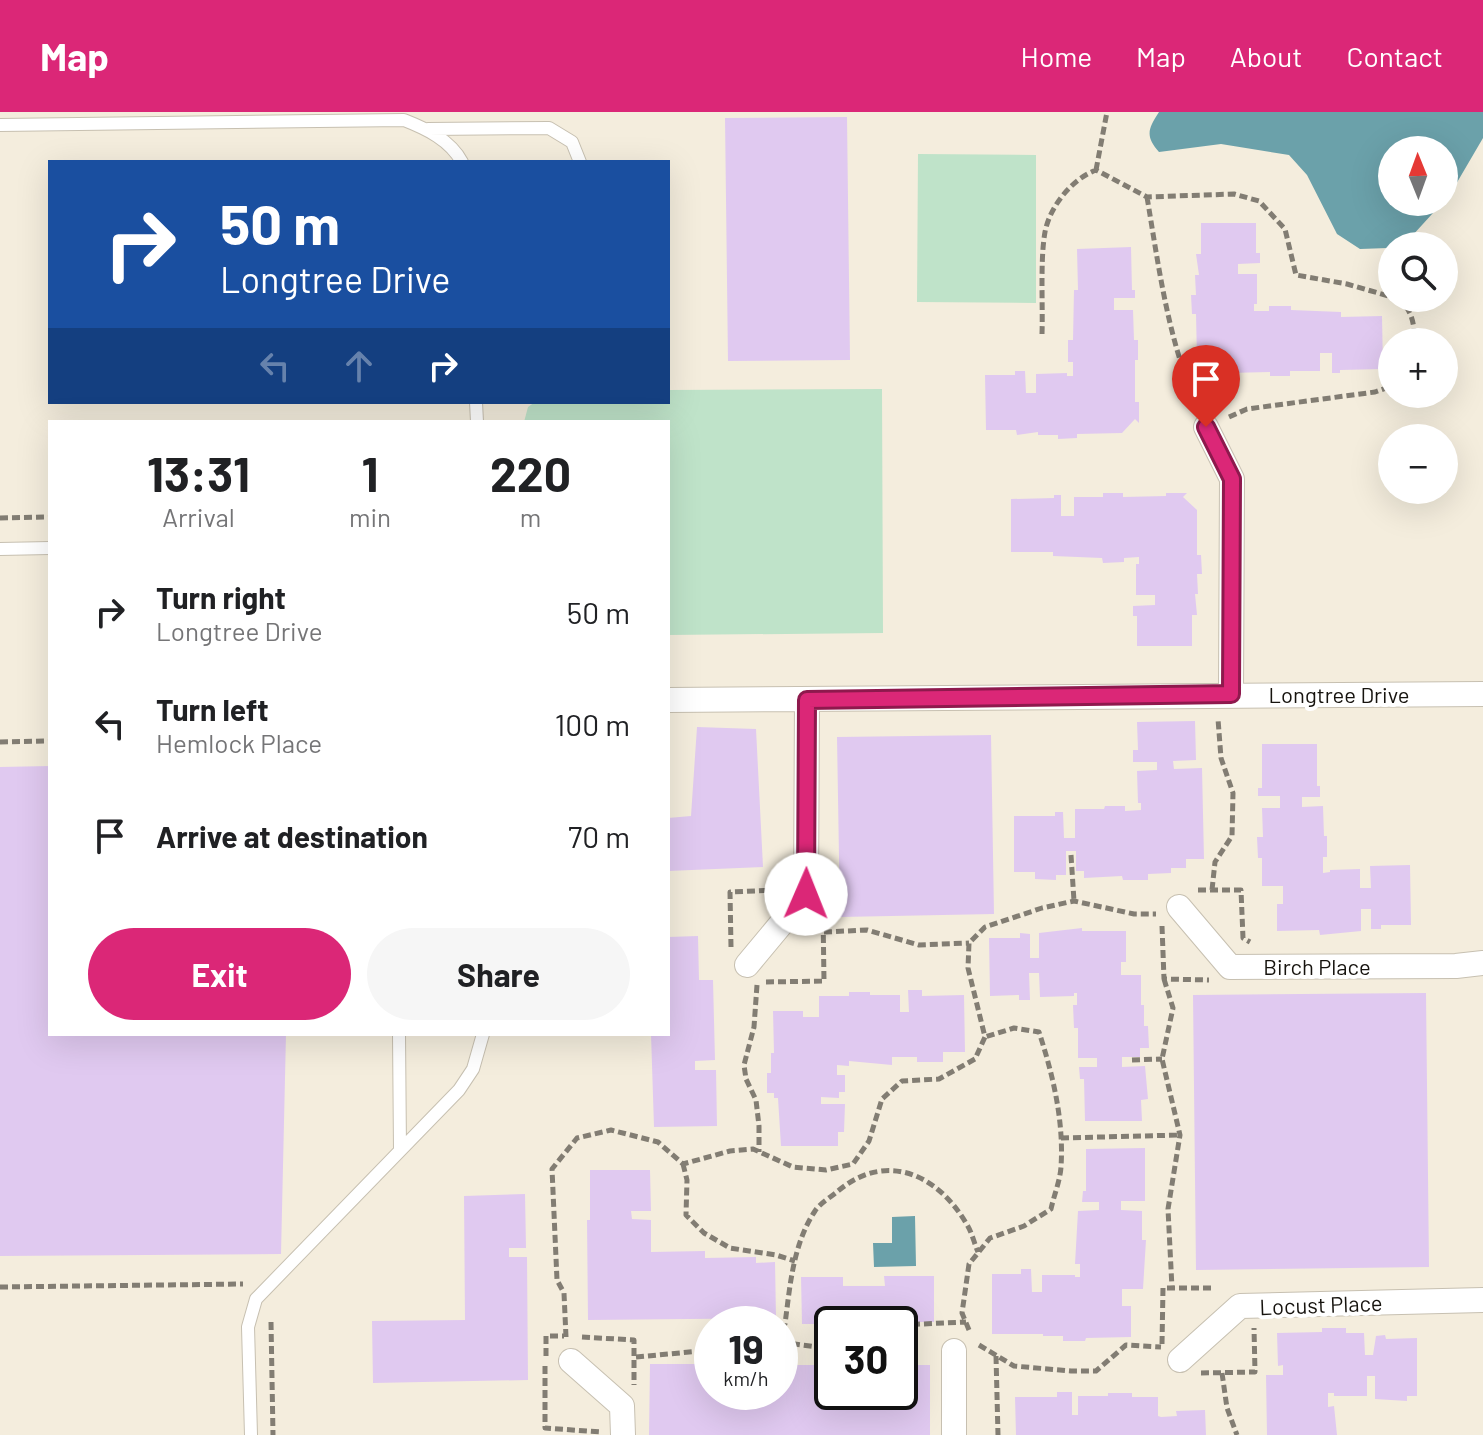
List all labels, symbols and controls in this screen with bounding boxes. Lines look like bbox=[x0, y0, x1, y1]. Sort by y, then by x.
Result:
text: Map bbox=[40, 33, 109, 79]
text: Home bbox=[1021, 39, 1092, 73]
text: Map bbox=[1136, 39, 1186, 73]
text: About bbox=[1230, 39, 1302, 73]
text: Contact bbox=[1346, 39, 1443, 73]
north arrow bbox=[1378, 136, 1458, 216]
map controls bbox=[1378, 136, 1458, 504]
text: 50 m bbox=[220, 189, 340, 256]
icon: right bbox=[88, 192, 192, 296]
button: search bbox=[1378, 232, 1458, 312]
text: Longtree Drive bbox=[220, 257, 451, 300]
button: + bbox=[1378, 328, 1458, 408]
icon: left bbox=[253, 344, 297, 388]
icon: ahead bbox=[337, 344, 381, 388]
icon: right bbox=[421, 344, 465, 388]
pin bbox=[1172, 345, 1240, 427]
icon: arrive bbox=[1184, 357, 1228, 401]
button: − bbox=[1378, 424, 1458, 504]
text: 13:31 bbox=[147, 444, 250, 502]
text: 1 bbox=[362, 444, 379, 502]
text: 220 bbox=[490, 444, 571, 502]
text: Arrival bbox=[162, 501, 235, 532]
text: min bbox=[349, 501, 391, 532]
text: m bbox=[520, 501, 541, 532]
text: Turn right bbox=[156, 579, 286, 615]
icon: right bbox=[88, 590, 132, 634]
text: 50 m bbox=[567, 594, 630, 630]
text: Longtree Drive bbox=[156, 615, 323, 646]
street label: Longtree Drive bbox=[1269, 681, 1409, 707]
text: Turn left bbox=[156, 691, 269, 727]
icon: left bbox=[88, 702, 132, 746]
text: 100 m bbox=[555, 706, 630, 742]
text: Hemlock Place bbox=[156, 727, 322, 758]
icon: arrive bbox=[88, 814, 132, 858]
text: Arrive at destination bbox=[156, 818, 428, 854]
text: 70 m bbox=[568, 818, 630, 854]
position arrow bbox=[764, 852, 848, 936]
button: Exit bbox=[88, 928, 351, 1020]
button: Share bbox=[367, 928, 630, 1020]
street label: Birch Place bbox=[1263, 953, 1371, 979]
street label: Locust Place bbox=[1259, 1289, 1383, 1319]
speed limit sign: 30 bbox=[814, 1306, 918, 1410]
text: 19 bbox=[728, 1324, 764, 1372]
text: km/h bbox=[723, 1366, 769, 1390]

